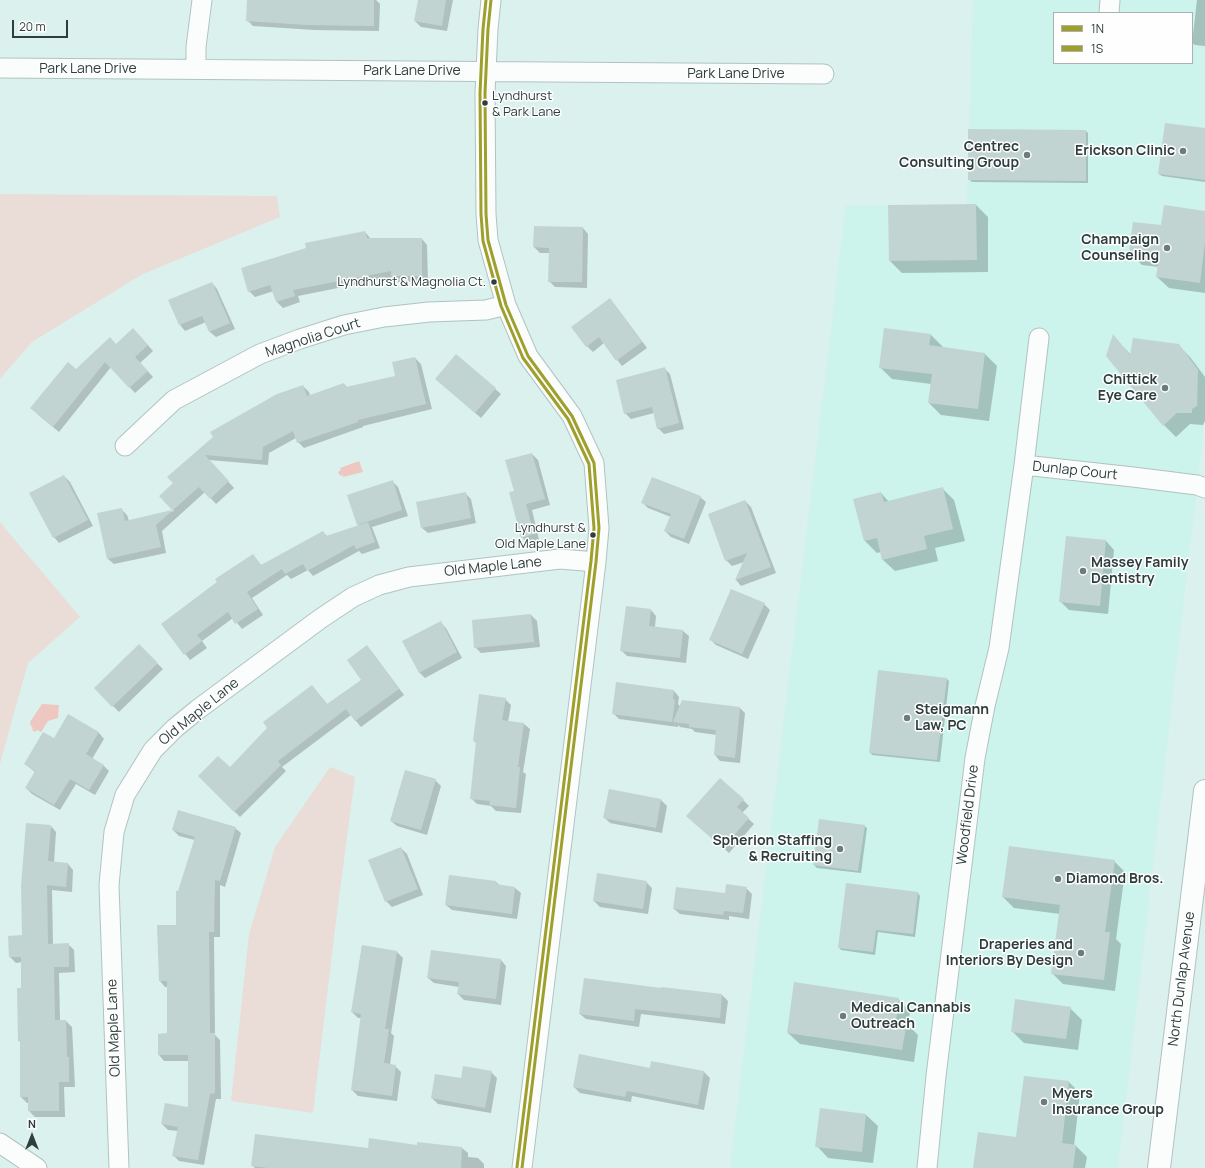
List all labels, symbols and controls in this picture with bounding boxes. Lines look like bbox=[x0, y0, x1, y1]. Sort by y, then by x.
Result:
scale bar bbox=[14, 12, 70, 38]
legend bbox=[1053, 12, 1193, 64]
text: 20 m bbox=[19, 18, 46, 35]
text: 1N bbox=[1091, 20, 1104, 37]
text: 1S bbox=[1091, 40, 1103, 57]
street label: Park Lane Drive bbox=[39, 61, 137, 77]
street label: Park Lane Drive bbox=[363, 63, 461, 79]
street label: Park Lane Drive bbox=[687, 66, 785, 82]
place label: Lyndhurst & Park Lane bbox=[492, 88, 561, 119]
marker: Lyndhurst & Park Lane bbox=[480, 98, 490, 108]
place label: Centrec Consulting Group bbox=[899, 139, 1019, 172]
place label: Erickson Clinic bbox=[1075, 143, 1175, 159]
marker: Erickson Clinic bbox=[1178, 146, 1188, 156]
marker: Centrec Consulting Group bbox=[1022, 150, 1032, 160]
place label: Champaign Counseling bbox=[1081, 232, 1159, 264]
marker: Champaign Counseling bbox=[1162, 243, 1172, 253]
place label: Lyndhurst & Magnolia Ct. bbox=[337, 274, 486, 290]
marker: Lyndhurst & Magnolia Ct. bbox=[489, 277, 499, 287]
street label: Magnolia Court bbox=[263, 315, 363, 361]
place label: Chittick Eye Care bbox=[1098, 372, 1157, 404]
marker: Chittick Eye Care bbox=[1160, 383, 1170, 393]
street label: Dunlap Court bbox=[1032, 458, 1118, 484]
place label: Lyndhurst & Old Maple Lane bbox=[495, 520, 586, 551]
marker: Lyndhurst & Old Maple Lane bbox=[588, 530, 598, 540]
street label: Old Maple Lane bbox=[443, 554, 543, 580]
place label: Massey Family Dentistry bbox=[1091, 555, 1189, 588]
marker: Massey Family Dentistry bbox=[1078, 566, 1088, 576]
street label: Old Maple Lane bbox=[156, 675, 242, 749]
place label: Steigmann Law, PC bbox=[915, 702, 989, 734]
marker: Steigmann Law, PC bbox=[902, 713, 912, 723]
street label: Woodfield Drive bbox=[954, 764, 982, 866]
place label: Spherion Staffing & Recruiting bbox=[712, 833, 832, 866]
marker: Spherion Staffing & Recruiting bbox=[835, 844, 845, 854]
place label: Diamond Bros. bbox=[1066, 871, 1164, 887]
marker: Diamond Bros. bbox=[1053, 874, 1063, 884]
street label: North Dunlap Avenue bbox=[1165, 911, 1199, 1047]
place label: Draperies and Interiors By Design bbox=[946, 937, 1073, 970]
marker: Draperies and Interiors By Design bbox=[1076, 948, 1086, 958]
street label: Old Maple Lane bbox=[104, 979, 124, 1077]
place label: Medical Cannabis Outreach bbox=[851, 1000, 971, 1032]
marker: Medical Cannabis Outreach bbox=[838, 1011, 848, 1021]
place label: Myers Insurance Group bbox=[1052, 1086, 1164, 1118]
marker: Myers Insurance Group bbox=[1039, 1097, 1049, 1107]
north arrow bbox=[12, 1116, 52, 1156]
text: N bbox=[28, 1116, 36, 1131]

